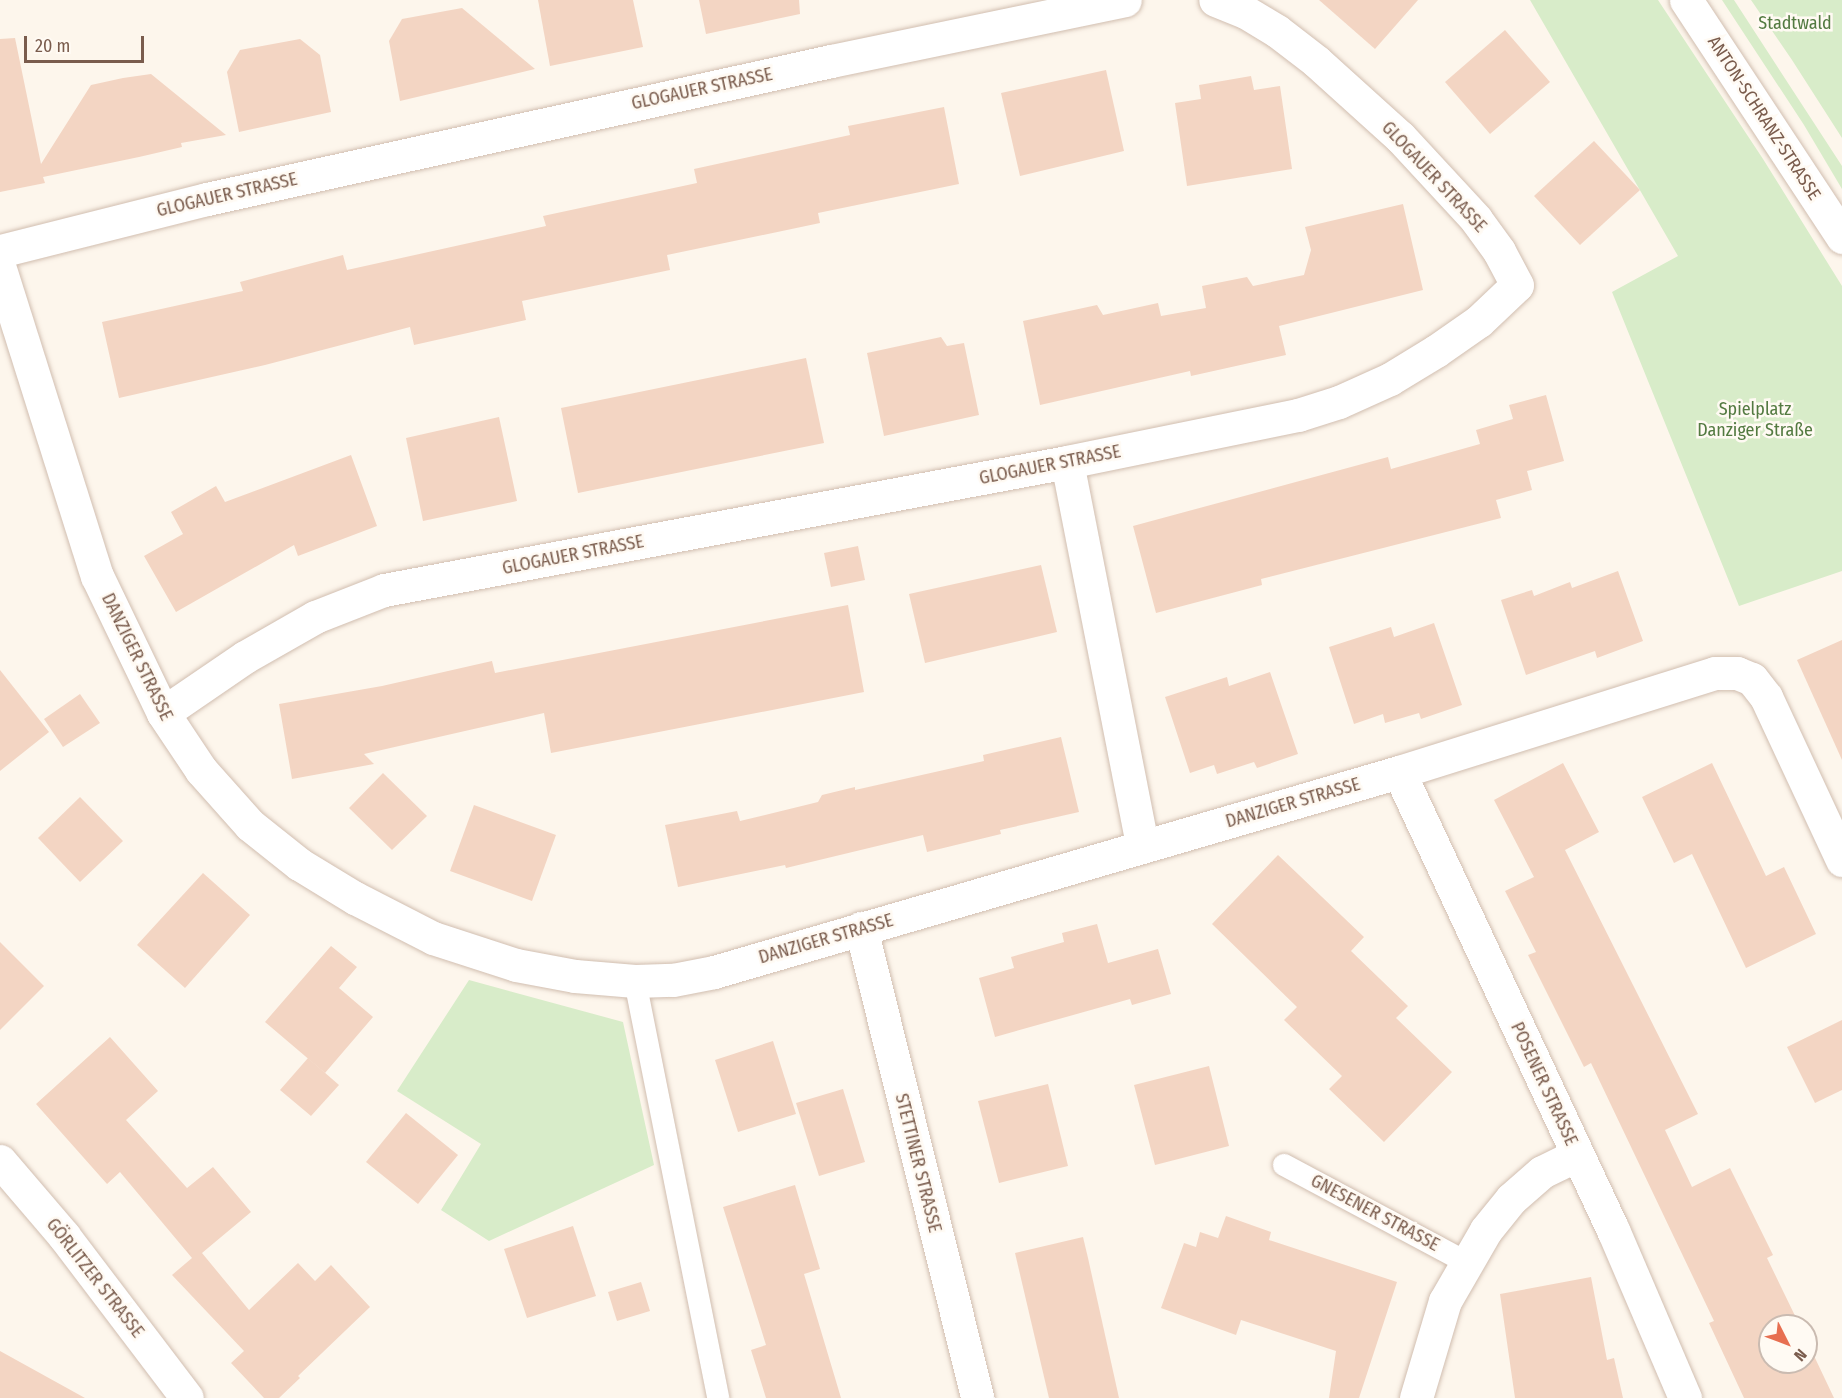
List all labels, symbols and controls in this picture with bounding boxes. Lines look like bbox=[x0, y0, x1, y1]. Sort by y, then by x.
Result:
park label: Stadtwald bbox=[1758, 12, 1832, 34]
scale bar bbox=[27, 24, 147, 62]
street label: ANTON-SCHRANZ-STRASSE bbox=[1703, 32, 1825, 204]
text: 20 m bbox=[35, 35, 70, 57]
street label: GLOGAUER STRASSE bbox=[629, 64, 775, 114]
street label: GLOGAUER STRASSE bbox=[1377, 117, 1491, 237]
street label: GLOGAUER STRASSE bbox=[155, 168, 299, 222]
park label: Spielplatz Danziger Straße bbox=[1697, 399, 1813, 442]
street label: GLOGAUER STRASSE bbox=[977, 441, 1123, 489]
street label: GLOGAUER STRASSE bbox=[500, 531, 646, 579]
street label: DANZIGER STRASSE bbox=[97, 590, 177, 724]
street label: DANZIGER STRASSE bbox=[1223, 773, 1363, 833]
street label: DANZIGER STRASSE bbox=[756, 909, 896, 969]
street label: POSENER STRASSE bbox=[1506, 1019, 1582, 1149]
street label: STETTINER STRASSE bbox=[890, 1091, 946, 1235]
street label: GNESENER STRASSE bbox=[1307, 1170, 1443, 1256]
street label: GÖRLITZER STRASSE bbox=[42, 1214, 148, 1342]
north arrow bbox=[1758, 1314, 1818, 1374]
text: N bbox=[1790, 1345, 1811, 1365]

